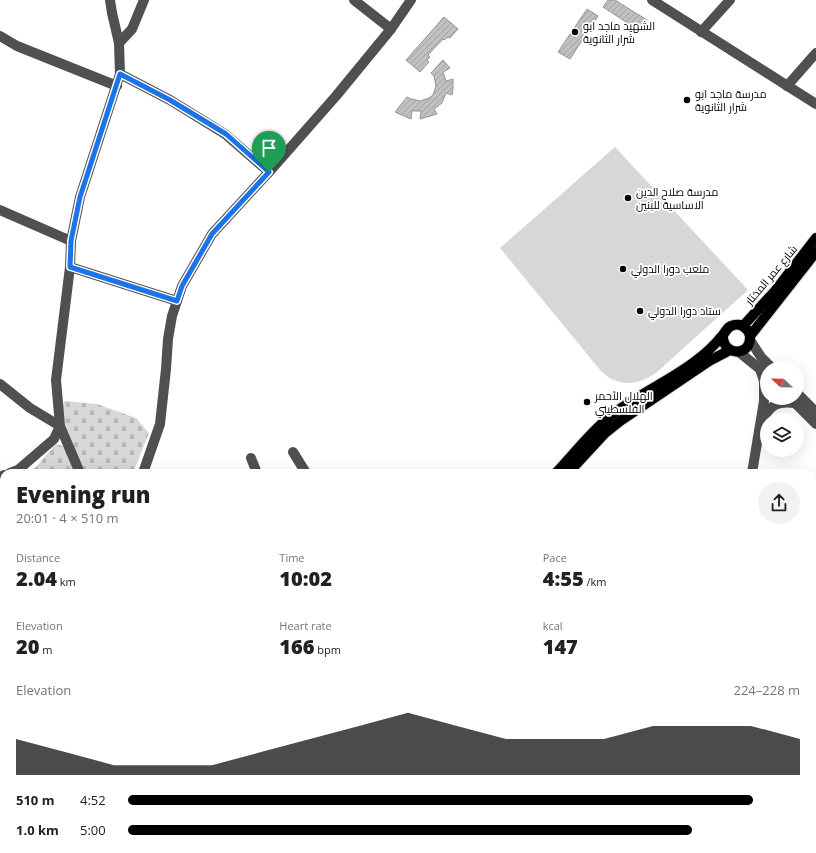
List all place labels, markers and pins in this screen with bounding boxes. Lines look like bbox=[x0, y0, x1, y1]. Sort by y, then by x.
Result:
place label: الشهيد ماجد ابو شرار الثانوية bbox=[583, 18, 655, 46]
marker: الشهيد ماجد ابو شرار الثانوية bbox=[570, 27, 580, 37]
place label: مدرسة ماجد ابو شرار الثانوية bbox=[695, 86, 767, 114]
marker: مدرسة ماجد ابو شرار الثانوية bbox=[682, 95, 692, 105]
pin bbox=[252, 131, 286, 172]
place label: مدرسة صلاح الدين الاساسية للبنين bbox=[636, 184, 718, 212]
marker: مدرسة صلاح الدين الاساسية للبنين bbox=[623, 193, 633, 203]
place label: ملعب دورا الدولي bbox=[631, 261, 709, 278]
marker: ملعب دورا الدولي bbox=[618, 264, 628, 274]
place label: ستاد دورا الدولي bbox=[648, 303, 721, 320]
marker: ستاد دورا الدولي bbox=[635, 306, 645, 316]
place label: الهلال الأحمر الفلسطيني bbox=[594, 388, 653, 418]
marker: الهلال الأحمر الفلسطيني bbox=[582, 397, 592, 407]

